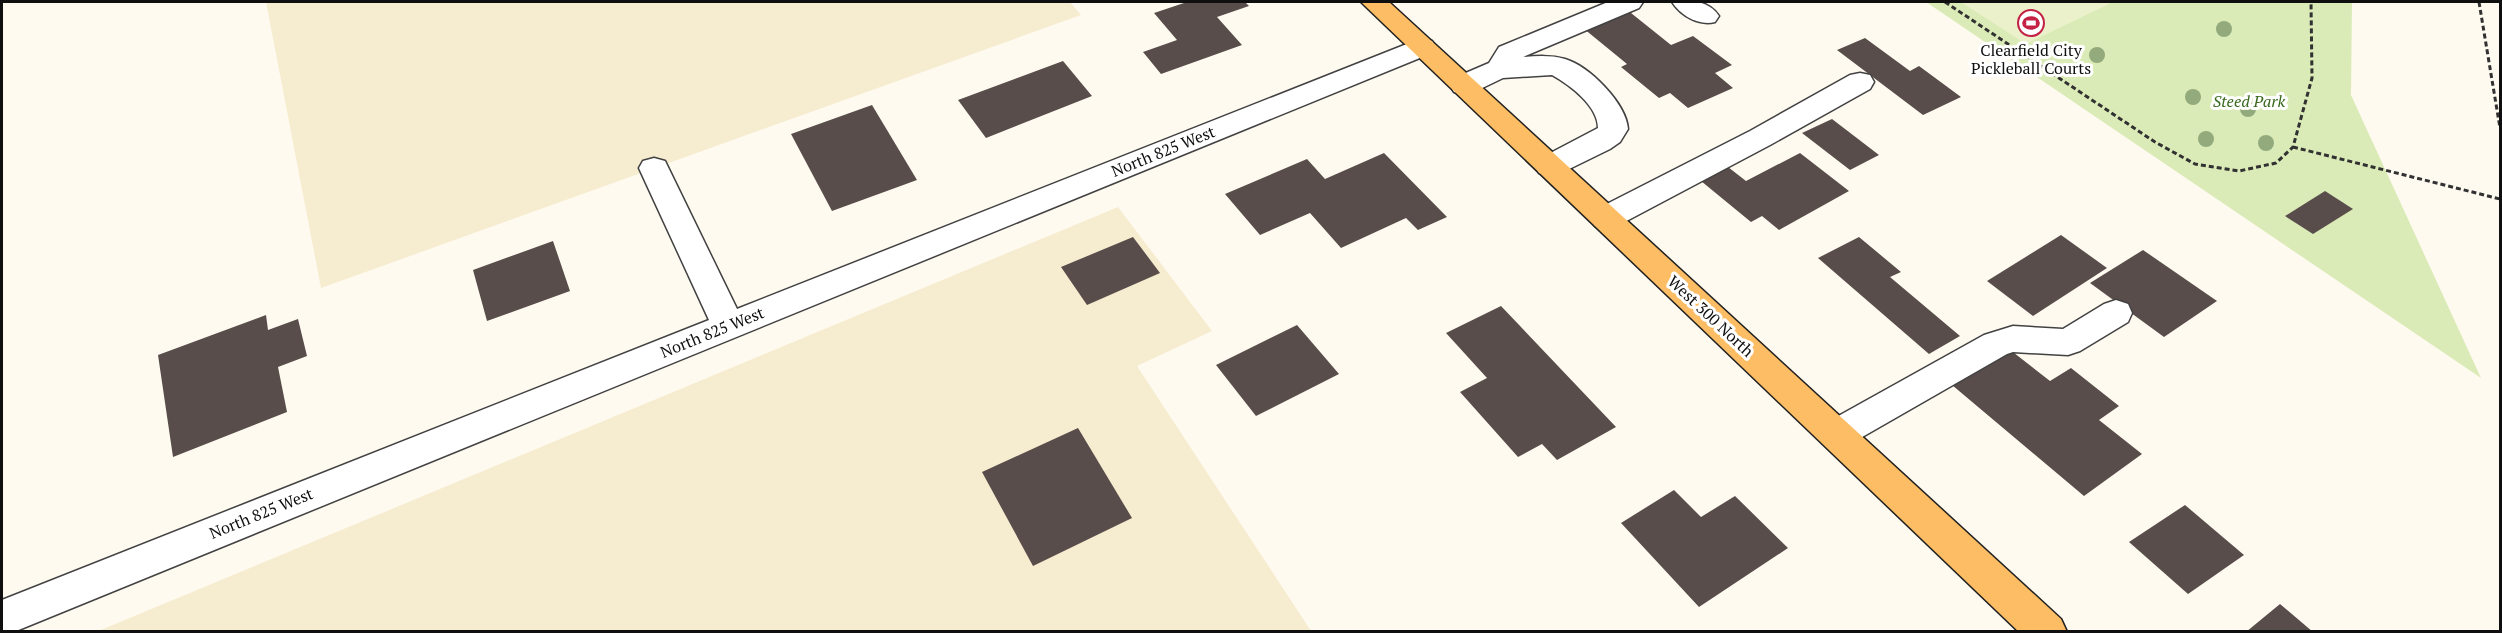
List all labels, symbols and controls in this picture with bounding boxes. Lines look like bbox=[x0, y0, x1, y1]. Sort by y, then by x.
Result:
sports icon: Clearfield City Pickleball Courts bbox=[2016, 8, 2046, 38]
place label: Clearfield City Pickleball Courts bbox=[1971, 39, 2091, 79]
park label: Steed Park bbox=[2213, 90, 2285, 112]
street label: North 825 West bbox=[1108, 120, 1218, 182]
street label: West 300 North bbox=[1663, 270, 1759, 362]
street label: North 825 West bbox=[657, 301, 767, 363]
street label: North 825 West bbox=[206, 482, 316, 544]

